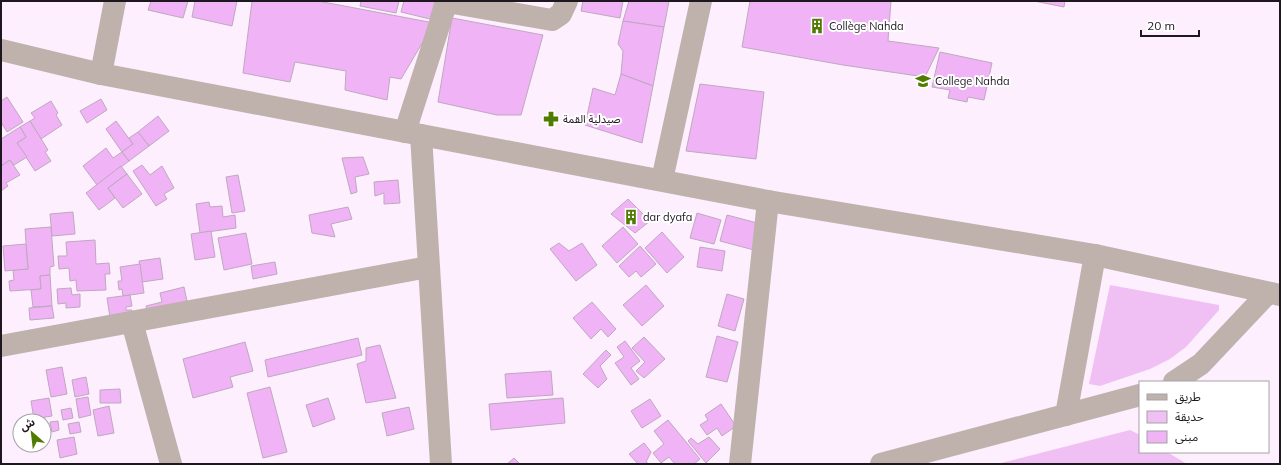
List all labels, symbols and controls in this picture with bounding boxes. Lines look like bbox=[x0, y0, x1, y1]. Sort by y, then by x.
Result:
scale bar bbox=[1141, 12, 1199, 38]
building icon: Collège Nahda bbox=[808, 17, 826, 35]
text: 20 m bbox=[1147, 18, 1175, 33]
place label: Collège Nahda bbox=[829, 19, 904, 33]
school or university icon: College Nahda bbox=[914, 72, 932, 90]
place label: College Nahda bbox=[935, 74, 1010, 88]
pharmacy icon: صيدلية القمة bbox=[542, 110, 560, 128]
place label: صيدلية القمة bbox=[563, 112, 621, 126]
building icon: dar dyafa bbox=[622, 208, 640, 226]
place label: dar dyafa bbox=[643, 210, 692, 224]
legend bbox=[1139, 381, 1269, 453]
text: طريق bbox=[1175, 389, 1201, 405]
text: حديقة bbox=[1175, 409, 1204, 424]
north arrow bbox=[12, 413, 52, 453]
text: ش bbox=[17, 414, 37, 434]
text: مبنى bbox=[1175, 429, 1198, 444]

